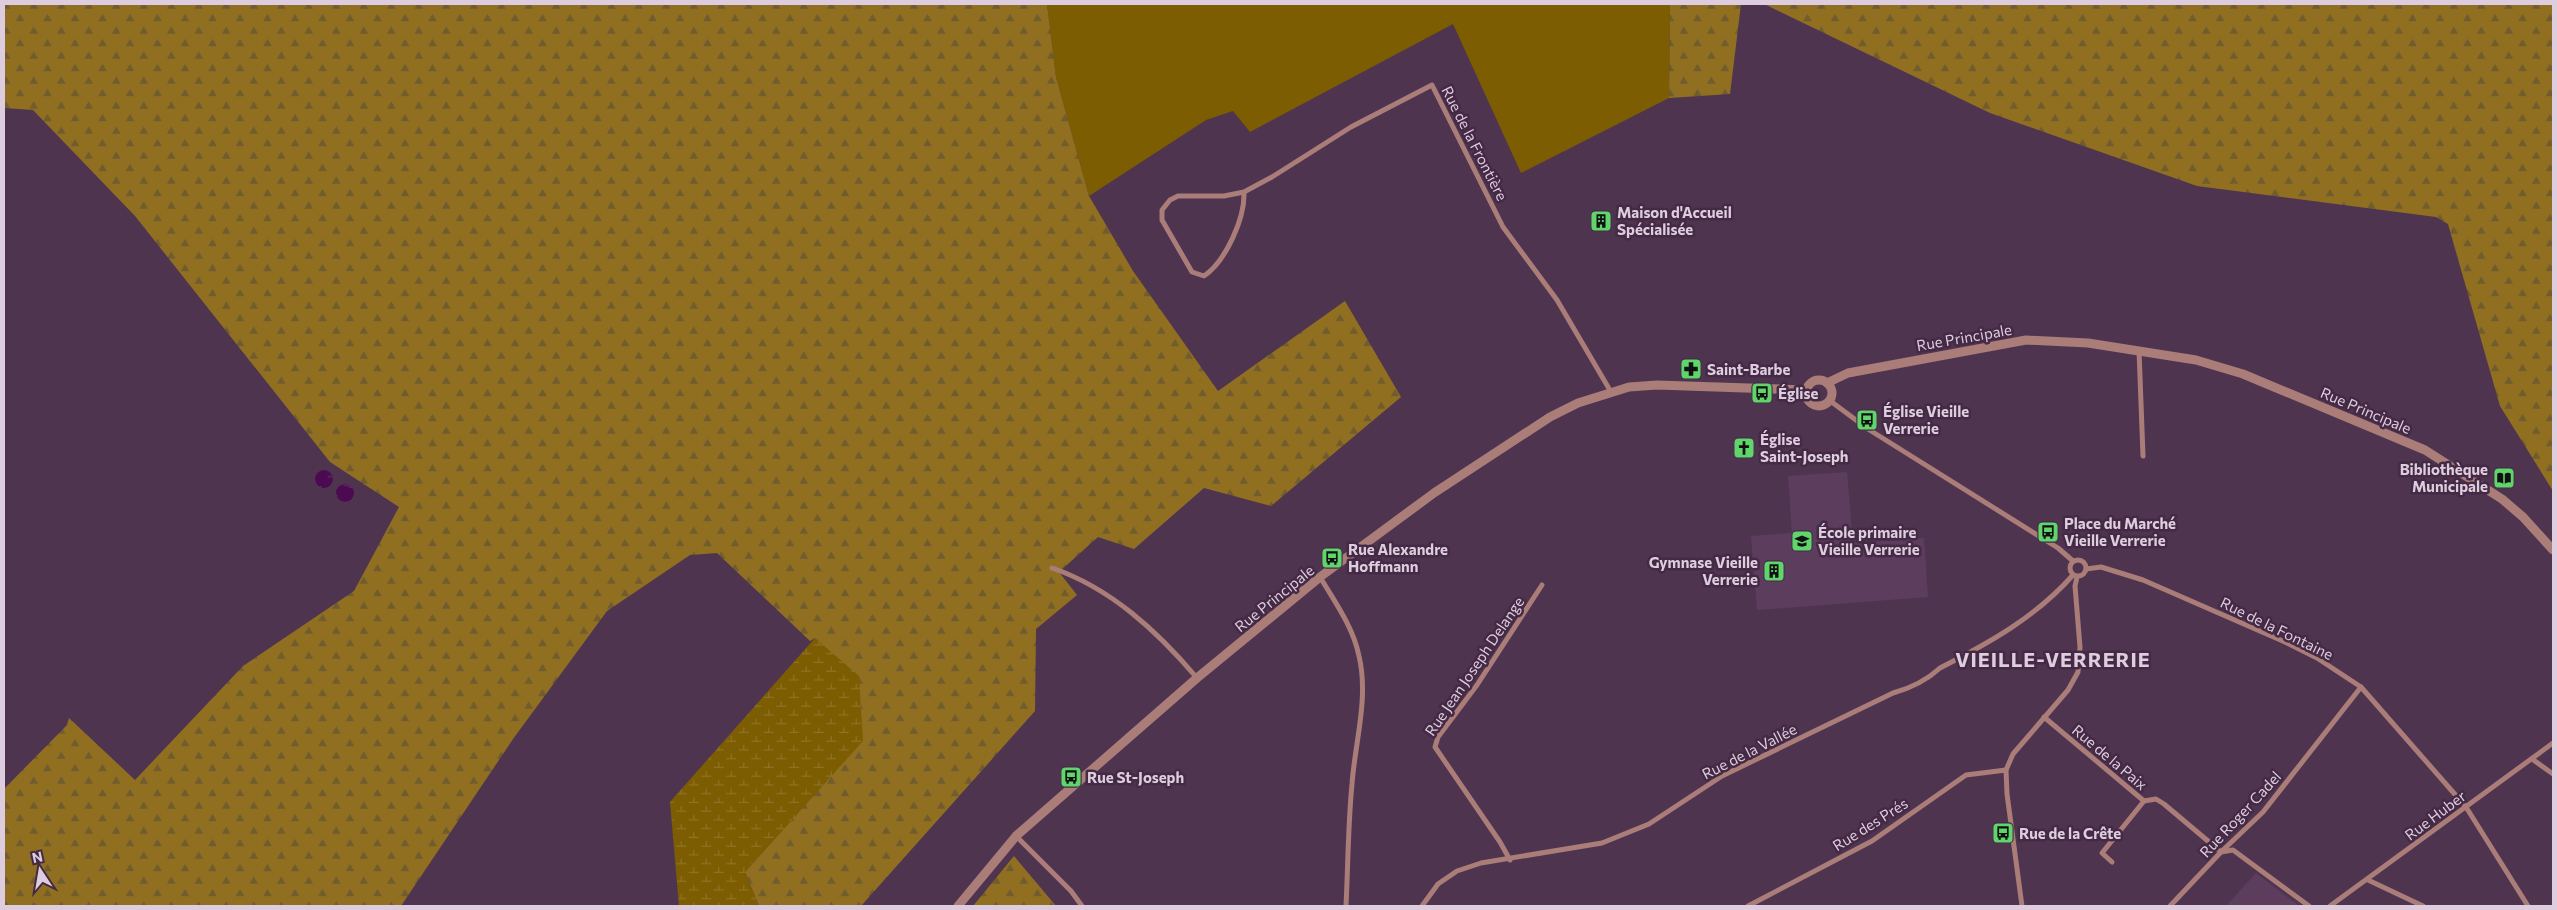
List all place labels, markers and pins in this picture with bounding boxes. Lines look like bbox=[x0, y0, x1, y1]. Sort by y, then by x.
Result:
place label: Maison d'Accueil Spécialisée bbox=[1617, 203, 1732, 238]
building icon: Maison d'Accueil Spécialisée bbox=[1589, 209, 1613, 233]
pharmacy icon: Saint-Barbe bbox=[1679, 357, 1703, 381]
place label: Saint-Barbe bbox=[1707, 360, 1790, 378]
bus stop icon: Église bbox=[1750, 381, 1774, 405]
place label: Église bbox=[1778, 384, 1818, 402]
place label: Église Vieille Verrerie bbox=[1883, 402, 1969, 437]
bus stop icon: Église Vieille Verrerie bbox=[1855, 408, 1879, 432]
place label: Église Saint-Joseph bbox=[1760, 430, 1849, 465]
church icon: Église Saint-Joseph bbox=[1732, 436, 1756, 460]
place label: Bibliothèque Municipale bbox=[2400, 460, 2488, 495]
library icon: Bibliothèque Municipale bbox=[2492, 466, 2516, 490]
place label: Place du Marché Vieille Verrerie bbox=[2064, 514, 2176, 549]
bus stop icon: Place du Marché Vieille Verrerie bbox=[2036, 520, 2060, 544]
place label: École primaire Vieille Verrerie bbox=[1818, 523, 1920, 558]
school or university icon: École primaire Vieille Verrerie bbox=[1790, 529, 1814, 553]
place label: Rue Alexandre Hoffmann bbox=[1348, 540, 1448, 575]
bus stop icon: Rue Alexandre Hoffmann bbox=[1320, 546, 1344, 570]
place label: Gymnase Vieille Verrerie bbox=[1649, 553, 1758, 588]
building icon: Gymnase Vieille Verrerie bbox=[1762, 559, 1786, 583]
bus stop icon: Rue St-Joseph bbox=[1059, 765, 1083, 789]
place label: Rue St-Joseph bbox=[1087, 768, 1184, 786]
bus stop icon: Rue de la Crête bbox=[1991, 821, 2015, 845]
place label: Rue de la Crête bbox=[2019, 824, 2121, 842]

